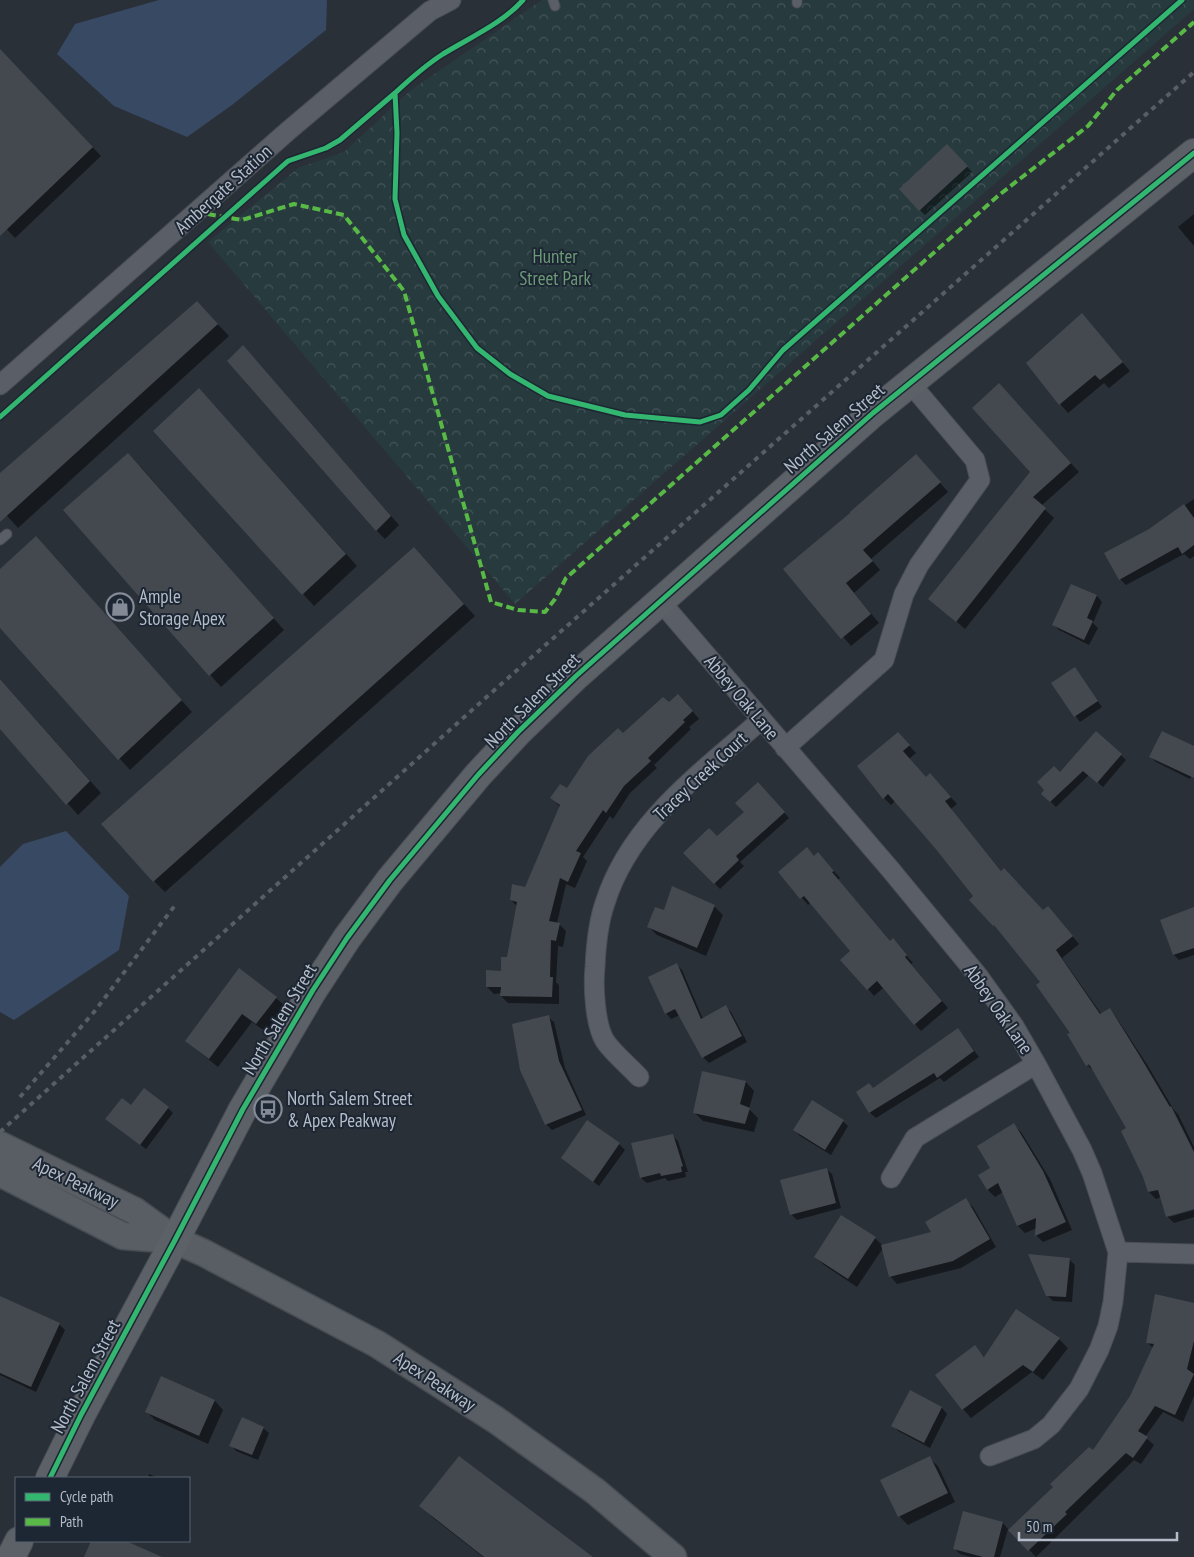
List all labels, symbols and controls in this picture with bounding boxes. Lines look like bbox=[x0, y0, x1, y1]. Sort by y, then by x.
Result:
street label: Ambergate Station bbox=[170, 139, 276, 239]
park label: Hunter Street Park bbox=[519, 244, 591, 290]
street label: North Salem Street bbox=[779, 377, 890, 478]
place label: Ample Storage Apex bbox=[139, 584, 226, 630]
shop icon: Ample Storage Apex bbox=[105, 592, 135, 622]
street label: North Salem Street bbox=[479, 647, 585, 753]
street label: Abbey Oak Lane bbox=[699, 649, 785, 745]
street label: Tracey Creek Court bbox=[648, 726, 753, 826]
street label: North Salem Street bbox=[236, 958, 322, 1079]
street label: Abbey Oak Lane bbox=[959, 960, 1039, 1059]
place label: North Salem Street & Apex Peakway bbox=[287, 1086, 413, 1132]
bus stop icon: North Salem Street & Apex Peakway bbox=[253, 1094, 283, 1124]
street label: Apex Peakway bbox=[29, 1151, 124, 1214]
street label: North Salem Street bbox=[45, 1314, 125, 1437]
street label: Apex Peakway bbox=[389, 1346, 481, 1417]
legend bbox=[15, 1477, 190, 1542]
text: Cycle path bbox=[60, 1487, 113, 1506]
scale bar bbox=[1019, 1510, 1176, 1542]
text: Path bbox=[60, 1512, 83, 1531]
text: 50 m bbox=[1026, 1517, 1052, 1536]

